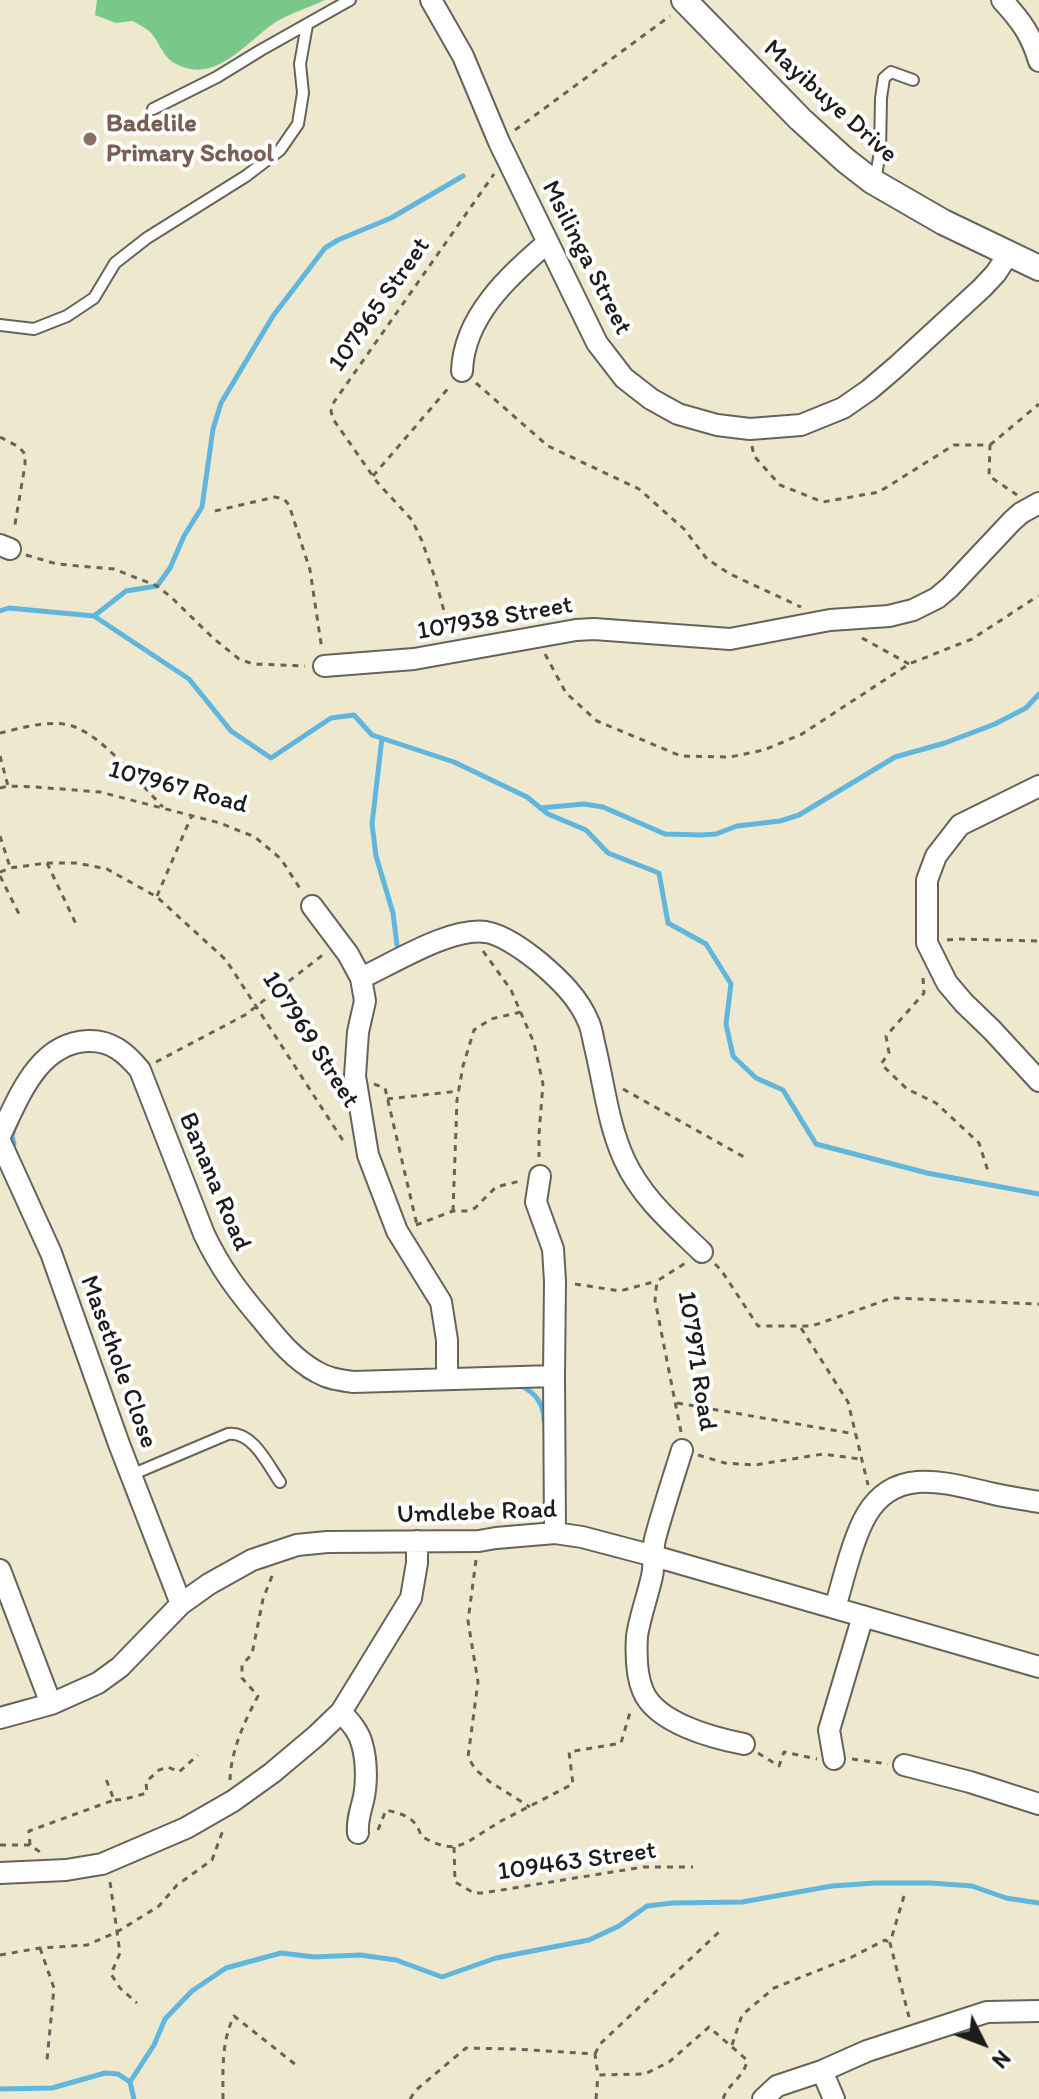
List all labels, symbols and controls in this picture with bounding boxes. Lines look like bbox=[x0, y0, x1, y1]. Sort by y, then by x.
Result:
street label: Mayibuye Drive bbox=[757, 34, 903, 170]
place label: Badelile Primary School bbox=[106, 108, 274, 170]
marker: Badelile Primary School bbox=[81, 130, 99, 148]
street label: Msilinga Street bbox=[534, 176, 638, 340]
street label: 107965 Street bbox=[322, 232, 438, 378]
street label: 107938 Street bbox=[415, 590, 575, 648]
street label: 107967 Road bbox=[105, 754, 251, 822]
street label: 107969 Street bbox=[254, 966, 366, 1114]
street label: Banana Road bbox=[171, 1108, 257, 1256]
street label: Masethole Close bbox=[72, 1271, 164, 1453]
street label: 107971 Road bbox=[670, 1289, 722, 1433]
street label: Umdlebe Road bbox=[396, 1495, 558, 1531]
street label: 109463 Street bbox=[496, 1835, 658, 1889]
north arrow bbox=[943, 2003, 1023, 2083]
text: N bbox=[986, 2045, 1016, 2074]

